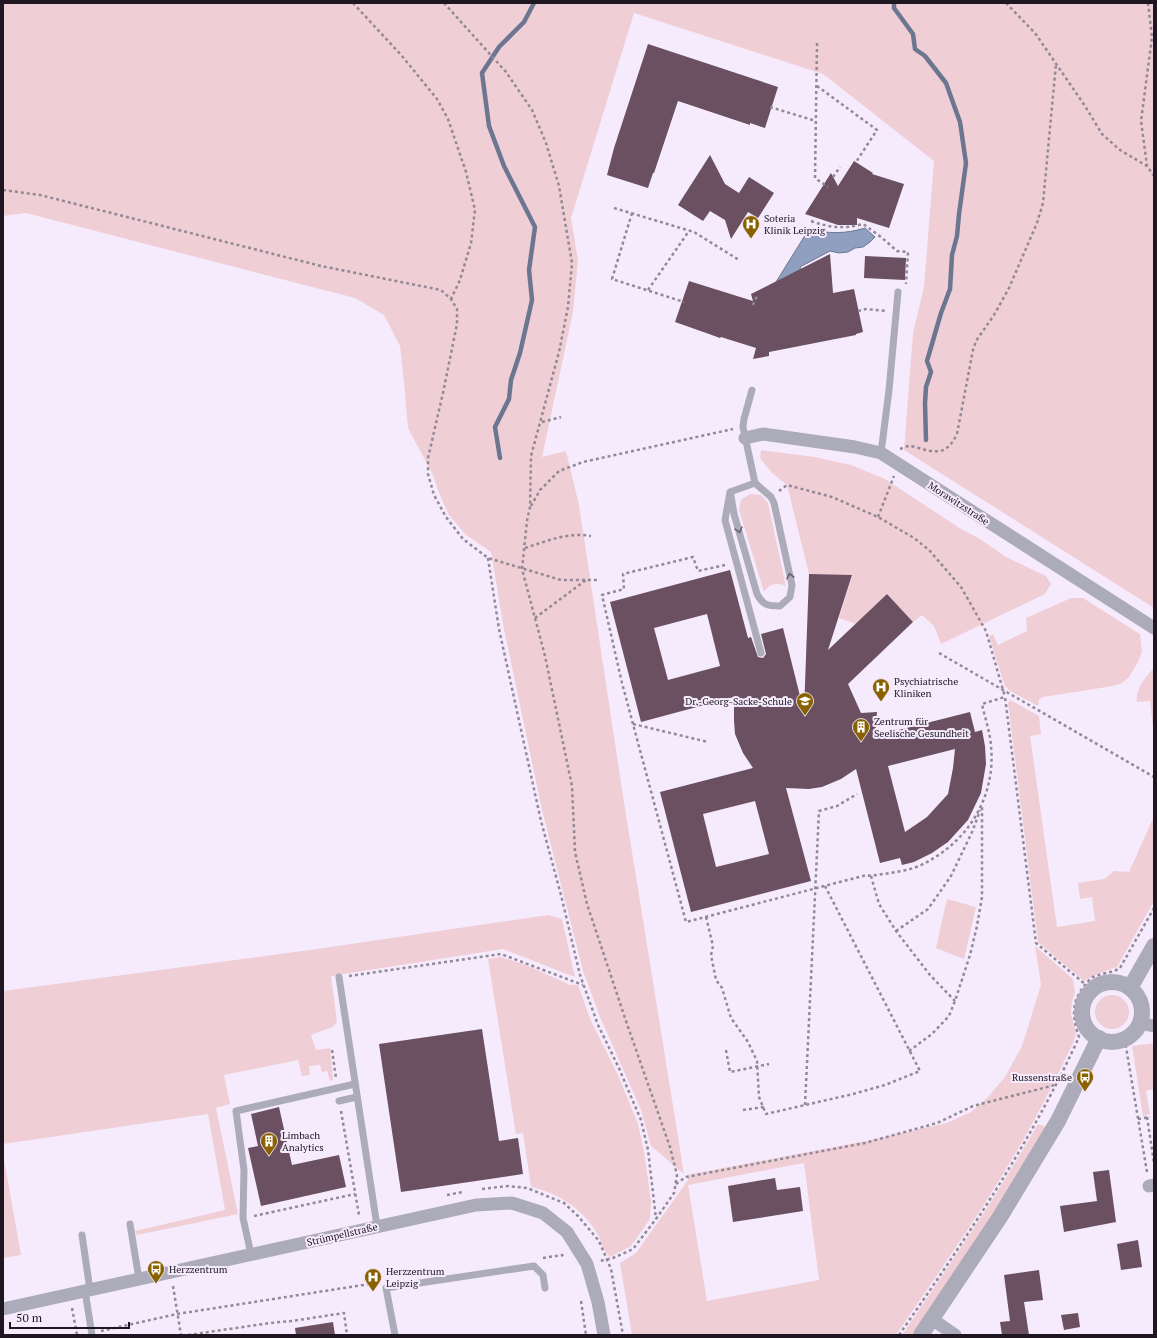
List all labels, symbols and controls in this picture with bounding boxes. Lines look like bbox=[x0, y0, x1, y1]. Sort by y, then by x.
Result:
place label: Soteria Klinik Leipzig bbox=[764, 212, 826, 237]
hospital icon: Soteria Klinik Leipzig bbox=[741, 214, 761, 239]
street label: Morawitzstraße bbox=[926, 479, 992, 528]
one-way arrow bbox=[734, 527, 742, 533]
one-way arrow bbox=[786, 572, 795, 579]
place label: Psychiatrische Kliniken bbox=[894, 675, 958, 700]
hospital icon: Psychiatrische Kliniken bbox=[871, 677, 891, 702]
school or university icon: Dr.-Georg-Sacke-Schule bbox=[795, 691, 815, 716]
place label: Dr.-Georg-Sacke-Schule bbox=[685, 695, 792, 708]
place label: Zentrum für Seelische Gesundheit bbox=[874, 715, 969, 740]
building icon: Zentrum für Seelische Gesundheit bbox=[851, 717, 871, 742]
bus stop icon: Russenstraße bbox=[1075, 1067, 1095, 1092]
place label: Russenstraße bbox=[1012, 1071, 1072, 1084]
place label: Limbach Analytics bbox=[282, 1129, 324, 1154]
building icon: Limbach Analytics bbox=[259, 1131, 279, 1156]
street label: Strümpellstraße bbox=[305, 1220, 379, 1249]
bus stop icon: Herzzentrum bbox=[146, 1259, 166, 1284]
place label: Herzzentrum bbox=[169, 1263, 228, 1276]
place label: Herzzentrum Leipzig bbox=[386, 1265, 445, 1290]
hospital icon: Herzzentrum Leipzig bbox=[363, 1267, 383, 1292]
scale bar bbox=[10, 1304, 129, 1330]
text: 50 m bbox=[16, 1310, 43, 1325]

